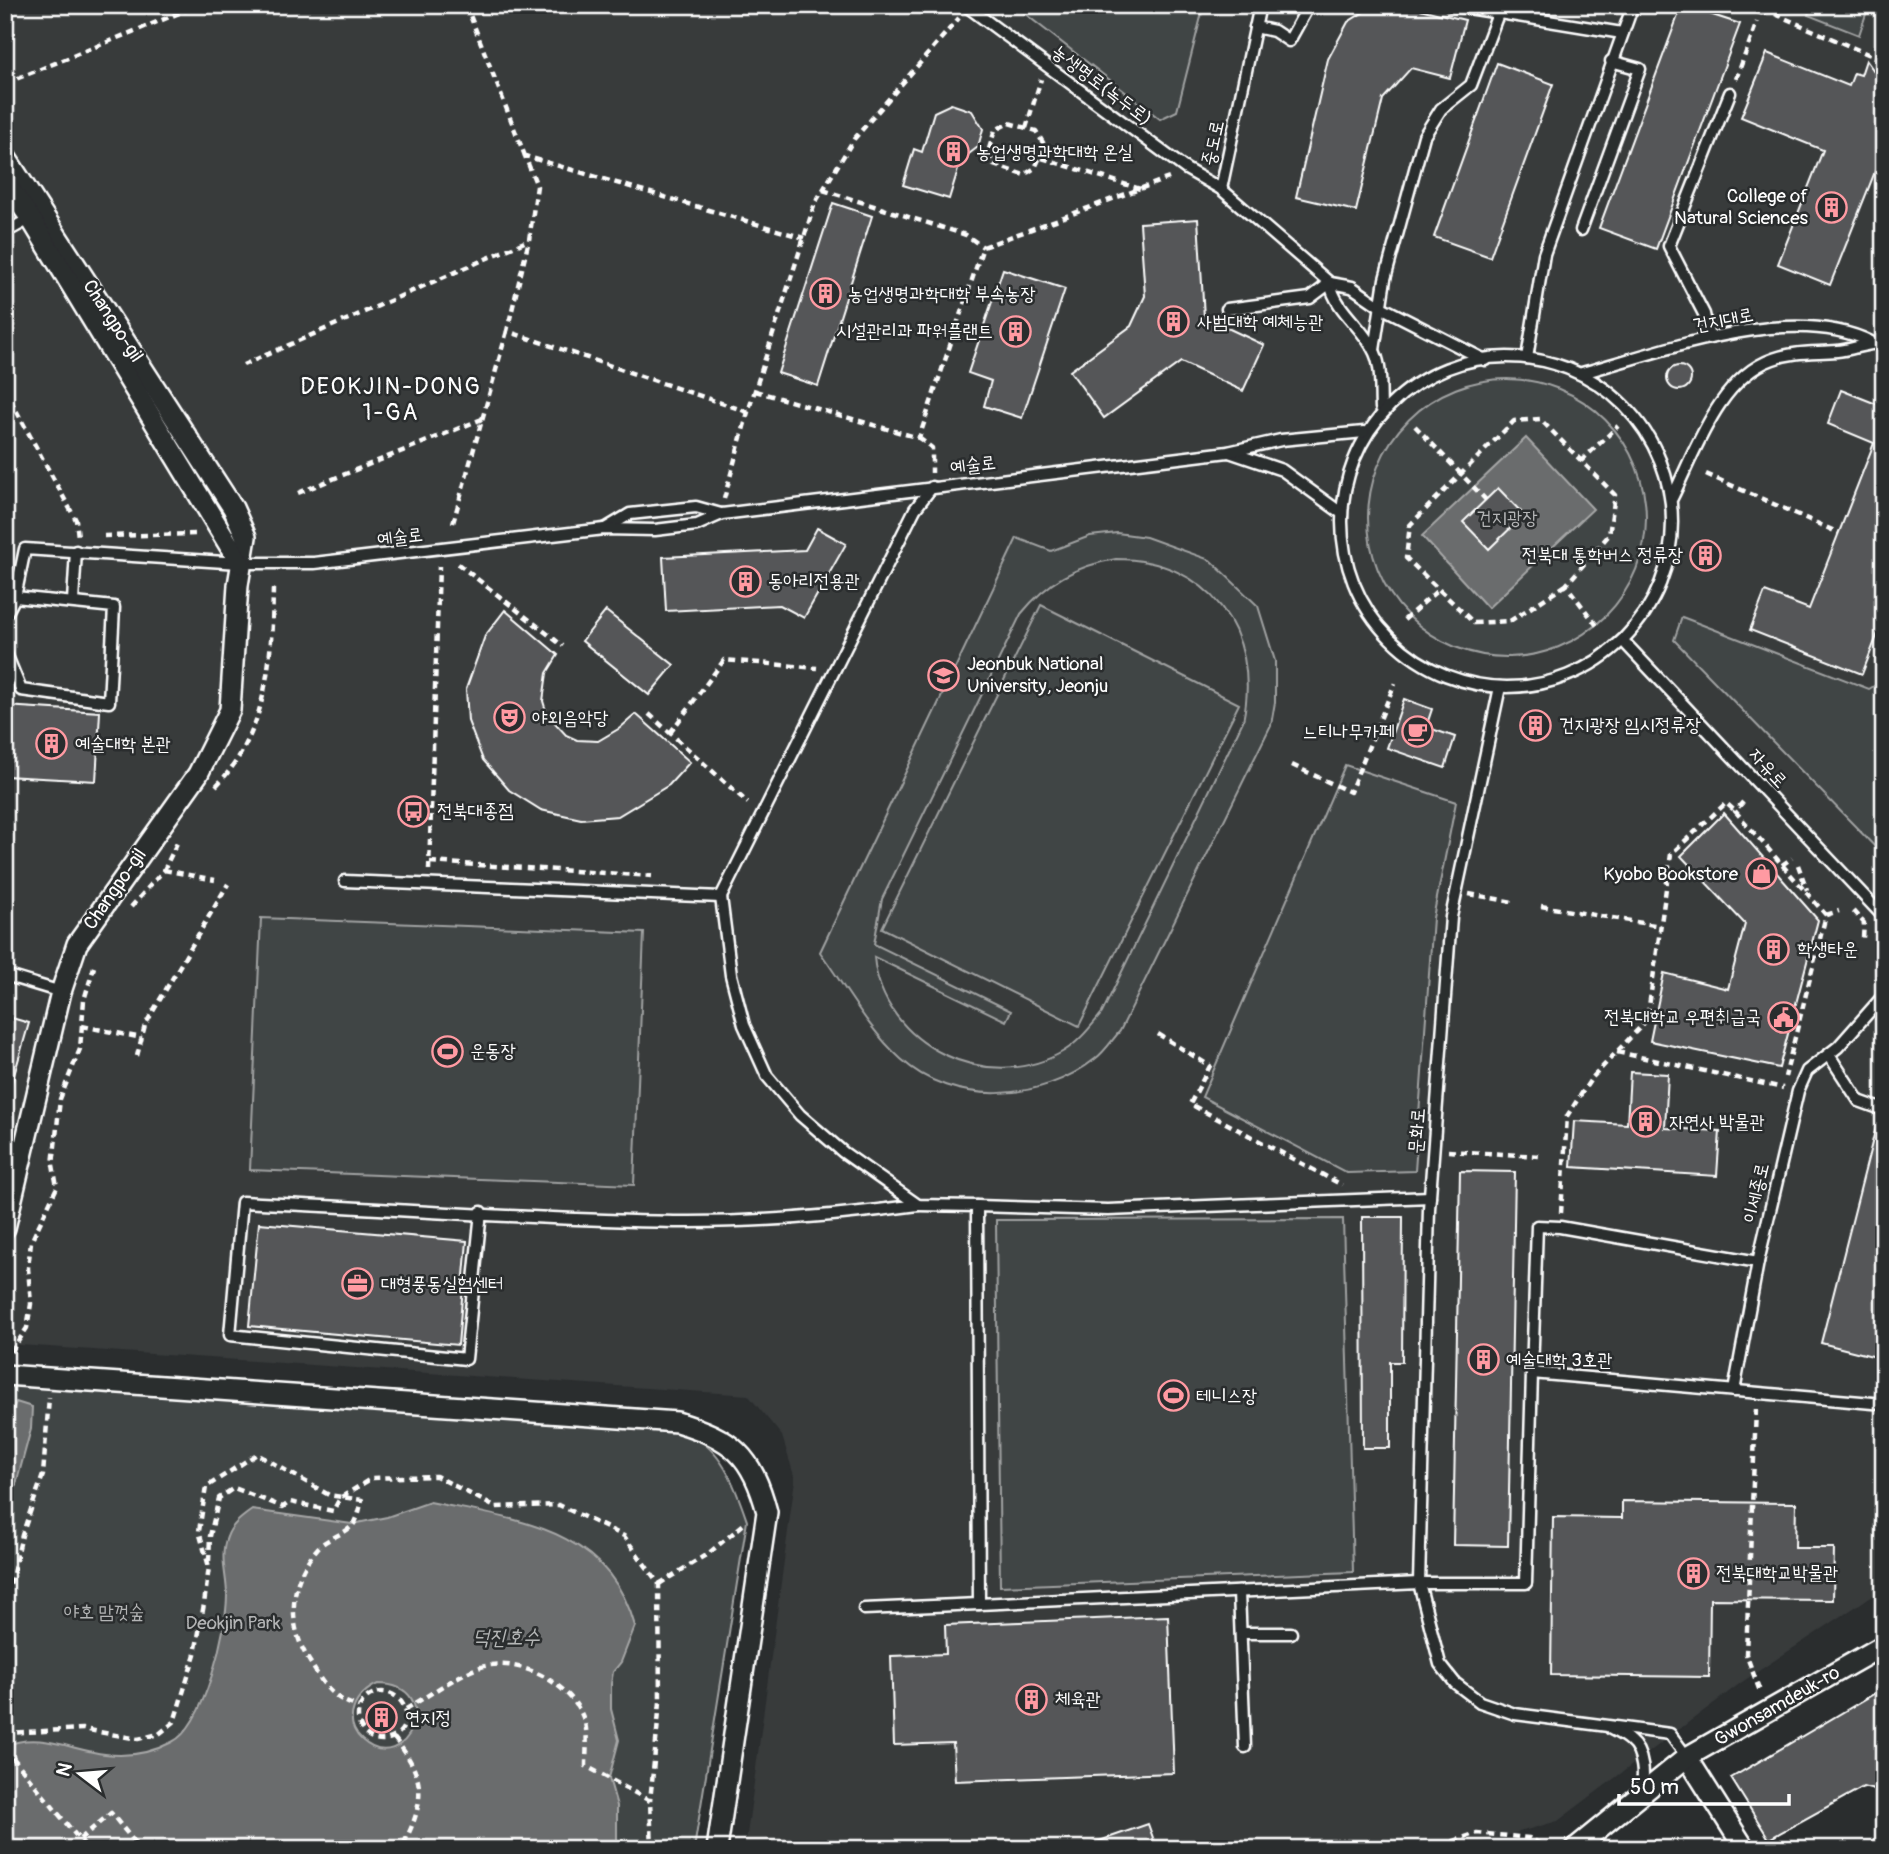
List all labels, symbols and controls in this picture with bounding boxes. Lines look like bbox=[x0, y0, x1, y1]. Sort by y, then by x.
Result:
street label: 농생명로(녹두로) bbox=[1047, 39, 1157, 131]
street label: 중도로 bbox=[1196, 118, 1230, 168]
building icon: 농업생명과학대학 온실 bbox=[936, 135, 970, 169]
place label: 농업생명과학대학 온실 bbox=[976, 140, 1133, 164]
place label: College of Natural Sciences bbox=[1674, 184, 1809, 230]
building icon: College of Natural Sciences bbox=[1814, 190, 1848, 224]
street label: Changpo-gil bbox=[77, 275, 149, 367]
building icon: 농업생명과학대학 부속농장 bbox=[808, 277, 842, 311]
place label: 농업생명과학대학 부속농장 bbox=[848, 282, 1036, 306]
street label: 건지대로 bbox=[1691, 302, 1755, 338]
building icon: 사범대학 예체능관 bbox=[1157, 305, 1191, 339]
place label: 사범대학 예체능관 bbox=[1197, 310, 1323, 334]
building icon: 시설관리과 파워플랜트 bbox=[999, 314, 1033, 348]
place label: 시설관리과 파워플랜트 bbox=[836, 319, 993, 343]
district label: DEOKJIN-DONG 1-GA bbox=[300, 372, 482, 427]
street label: 예술로 bbox=[949, 450, 997, 480]
park label: 건지광장 bbox=[1476, 506, 1538, 530]
street label: 예술로 bbox=[376, 522, 424, 552]
building icon: 전북대 통학버스 정류장 bbox=[1689, 538, 1723, 572]
place label: 전북대 통학버스 정류장 bbox=[1522, 543, 1683, 567]
building icon: 동아리전용관 bbox=[728, 564, 762, 598]
place label: 동아리전용관 bbox=[768, 569, 860, 593]
place label: Jeonbuk National University, Jeonju bbox=[967, 652, 1108, 698]
school or university icon: Jeonbuk National University, Jeonju bbox=[927, 658, 961, 692]
theatre icon: 야외음악당 bbox=[492, 701, 526, 735]
place label: 야외음악당 bbox=[532, 706, 608, 730]
building icon: 건지광장 임시정류장 bbox=[1519, 708, 1553, 742]
place label: 건지광장 임시정류장 bbox=[1559, 713, 1701, 737]
cafe icon: 느티나무카페 bbox=[1400, 715, 1434, 749]
place label: 느티나무카페 bbox=[1302, 720, 1394, 744]
building icon: 예술대학 본관 bbox=[35, 727, 69, 761]
place label: 예술대학 본관 bbox=[75, 732, 171, 756]
street label: 자유로 bbox=[1744, 743, 1792, 793]
bus stop icon: 전북대종점 bbox=[397, 794, 431, 828]
place label: 전북대종점 bbox=[437, 799, 513, 823]
street label: Changpo-gil bbox=[78, 844, 152, 934]
shop icon: Kyobo Bookstore bbox=[1744, 857, 1778, 891]
place label: Kyobo Bookstore bbox=[1603, 862, 1739, 886]
building icon: 학생타운 bbox=[1757, 932, 1791, 966]
place label: 학생타운 bbox=[1797, 937, 1858, 961]
public building icon: 전북대학교 우편취급국 bbox=[1767, 1000, 1801, 1034]
place label: 전북대학교 우편취급국 bbox=[1604, 1005, 1761, 1029]
sports icon: 운동장 bbox=[430, 1034, 464, 1068]
place label: 운동장 bbox=[470, 1039, 516, 1063]
building icon: 자연사 박물관 bbox=[1629, 1105, 1663, 1139]
street label: 문화로 bbox=[1403, 1107, 1431, 1155]
place label: 자연사 박물관 bbox=[1669, 1110, 1765, 1134]
street label: 이세종로 bbox=[1737, 1161, 1775, 1225]
office icon: 대형풍동실험센터 bbox=[341, 1267, 375, 1301]
place label: 대형풍동실험센터 bbox=[381, 1272, 503, 1296]
building icon: 예술대학 3호관 bbox=[1466, 1343, 1500, 1377]
place label: 예술대학 3호관 bbox=[1506, 1348, 1612, 1372]
sports icon: 테니스장 bbox=[1156, 1379, 1190, 1413]
place label: 테니스장 bbox=[1196, 1384, 1257, 1408]
building icon: 전북대학교박물관 bbox=[1676, 1556, 1710, 1590]
place label: 전북대학교박물관 bbox=[1716, 1561, 1838, 1585]
park label: 야호 맘껏숲 bbox=[64, 1600, 144, 1624]
park label: Deokjin Park bbox=[185, 1611, 281, 1635]
water label: 덕진호수 bbox=[472, 1624, 540, 1651]
street label: Gwonsamdeuk-ro bbox=[1710, 1660, 1844, 1752]
building icon: 체육관 bbox=[1015, 1682, 1049, 1716]
place label: 체육관 bbox=[1055, 1687, 1101, 1711]
building icon: 연지정 bbox=[365, 1701, 399, 1735]
place label: 연지정 bbox=[405, 1706, 451, 1730]
north arrow bbox=[46, 1738, 116, 1808]
text: N bbox=[51, 1760, 78, 1779]
scale bar bbox=[1619, 1763, 1789, 1807]
text: 50 m bbox=[1630, 1774, 1679, 1801]

